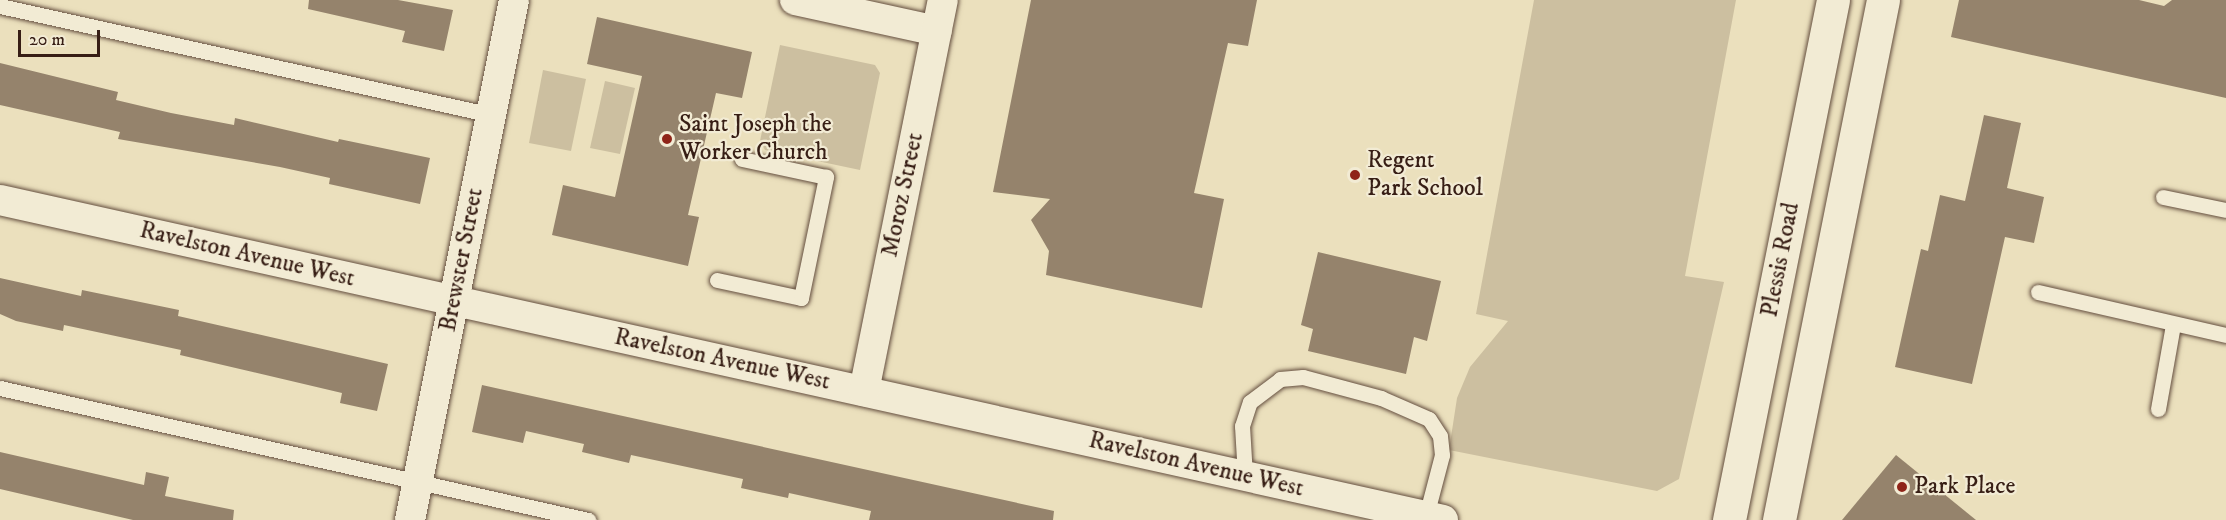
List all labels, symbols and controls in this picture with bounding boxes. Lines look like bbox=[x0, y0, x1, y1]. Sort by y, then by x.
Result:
scale bar bbox=[21, 18, 104, 56]
text: 20 m bbox=[29, 29, 65, 51]
place label: Saint Joseph the Worker Church bbox=[679, 111, 832, 167]
street label: Moroz Street bbox=[876, 130, 930, 260]
marker: Saint Joseph the Worker Church bbox=[660, 132, 674, 146]
place label: Regent Park School bbox=[1367, 147, 1483, 203]
marker: Regent Park School bbox=[1348, 168, 1362, 182]
street label: Brewster Street bbox=[434, 186, 490, 334]
street label: Plessis Road bbox=[1756, 200, 1806, 320]
street label: Ravelston Avenue West bbox=[137, 216, 357, 294]
street label: Ravelston Avenue West bbox=[612, 323, 832, 397]
street label: Ravelston Avenue West bbox=[1086, 426, 1306, 504]
place label: Park Place bbox=[1914, 473, 2015, 501]
marker: Park Place bbox=[1895, 480, 1909, 494]

